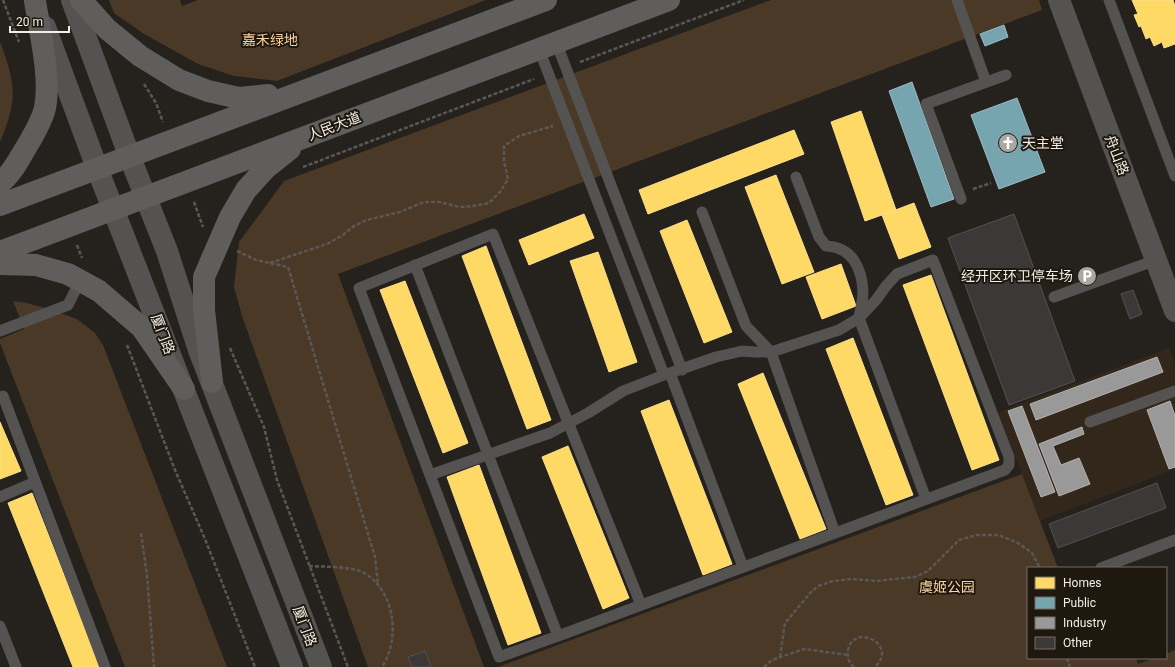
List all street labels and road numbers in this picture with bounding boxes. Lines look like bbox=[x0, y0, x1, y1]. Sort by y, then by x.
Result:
street label: 人民大道 bbox=[305, 108, 363, 144]
street label: 舟山路 bbox=[1102, 133, 1132, 177]
street label: 厦门路 bbox=[148, 312, 178, 356]
street label: 厦门路 bbox=[290, 604, 320, 648]

